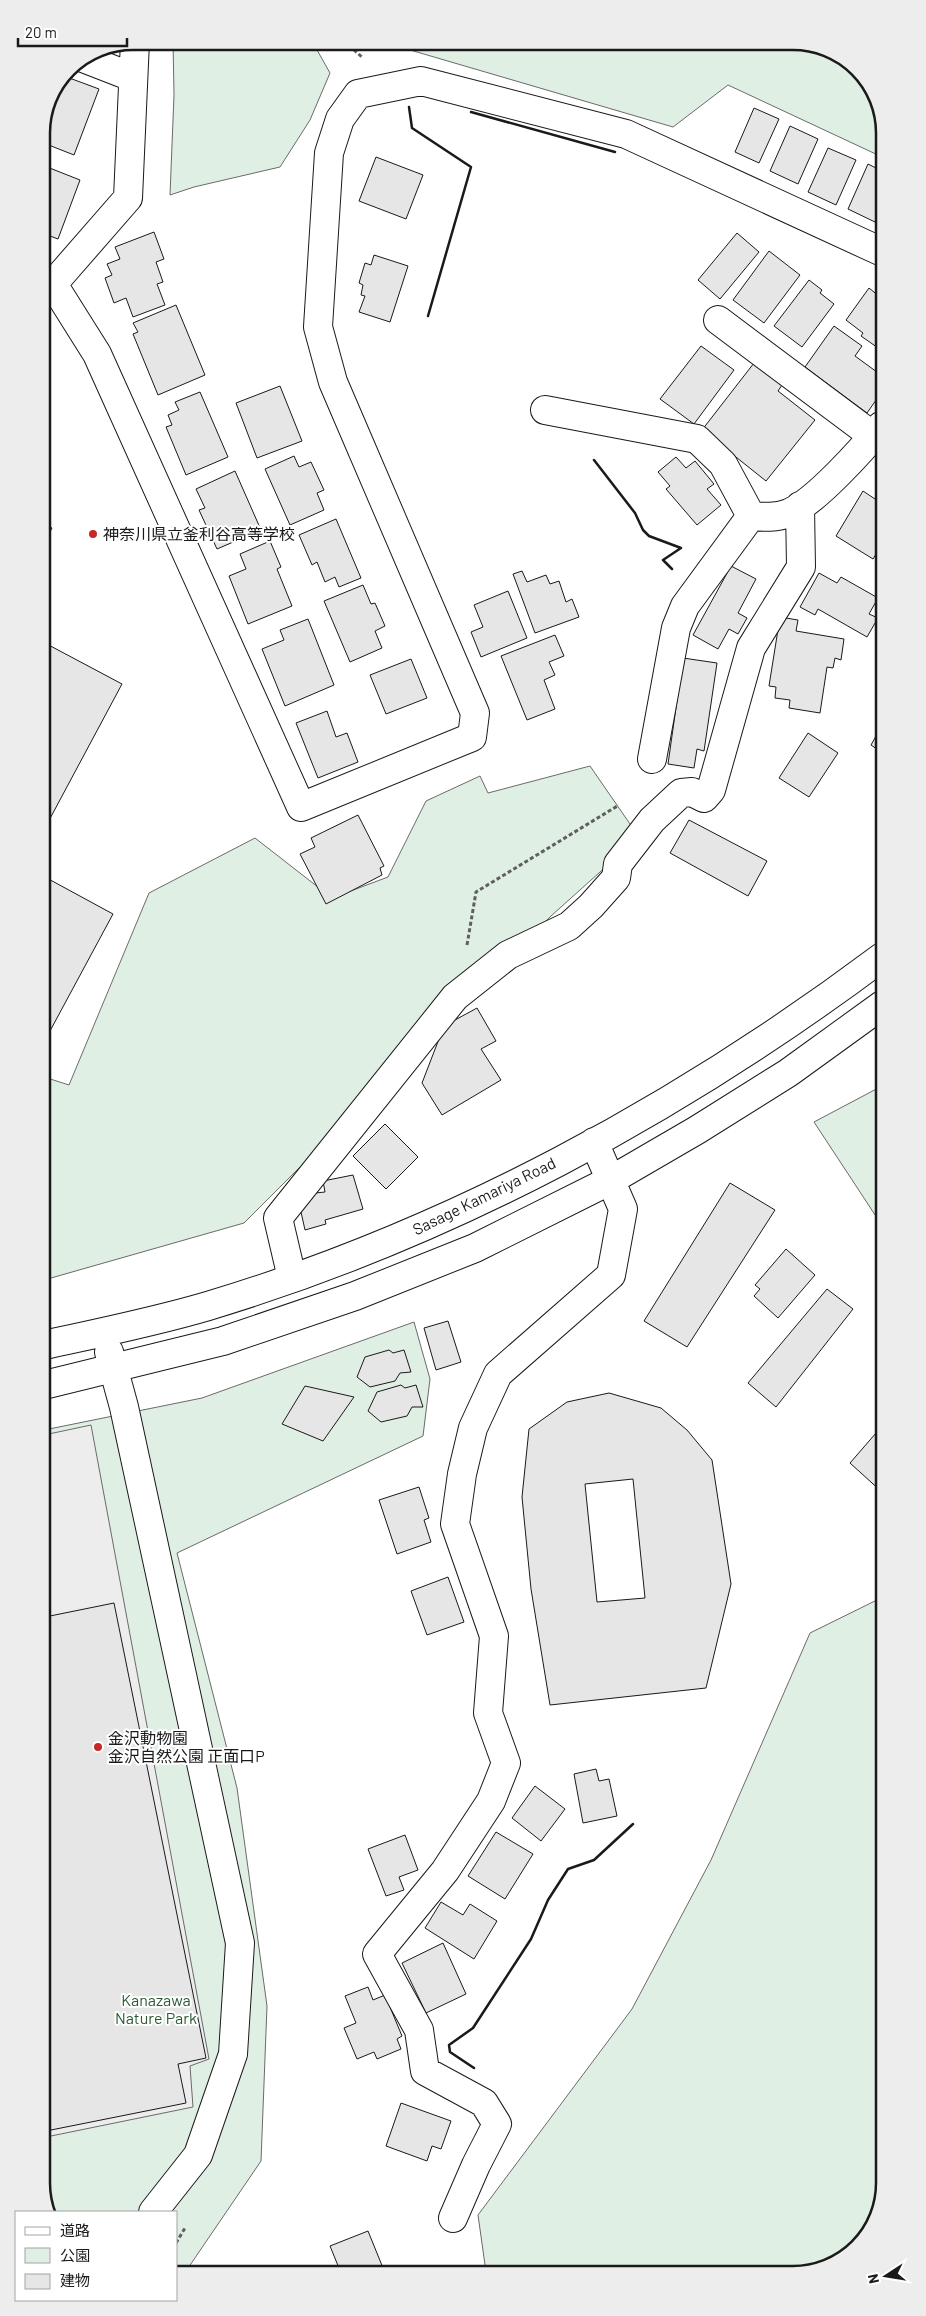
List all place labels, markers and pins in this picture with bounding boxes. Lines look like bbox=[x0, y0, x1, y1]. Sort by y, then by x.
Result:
place label: 神奈川県立釜利谷高等学校 bbox=[103, 524, 295, 543]
marker: 神奈川県立釜利谷高等学校 bbox=[87, 528, 99, 540]
place label: 金沢動物園 金沢自然公園 正面口P bbox=[108, 1728, 265, 1765]
marker: 金沢動物園 金沢自然公園 正面口P bbox=[92, 1741, 104, 1753]

